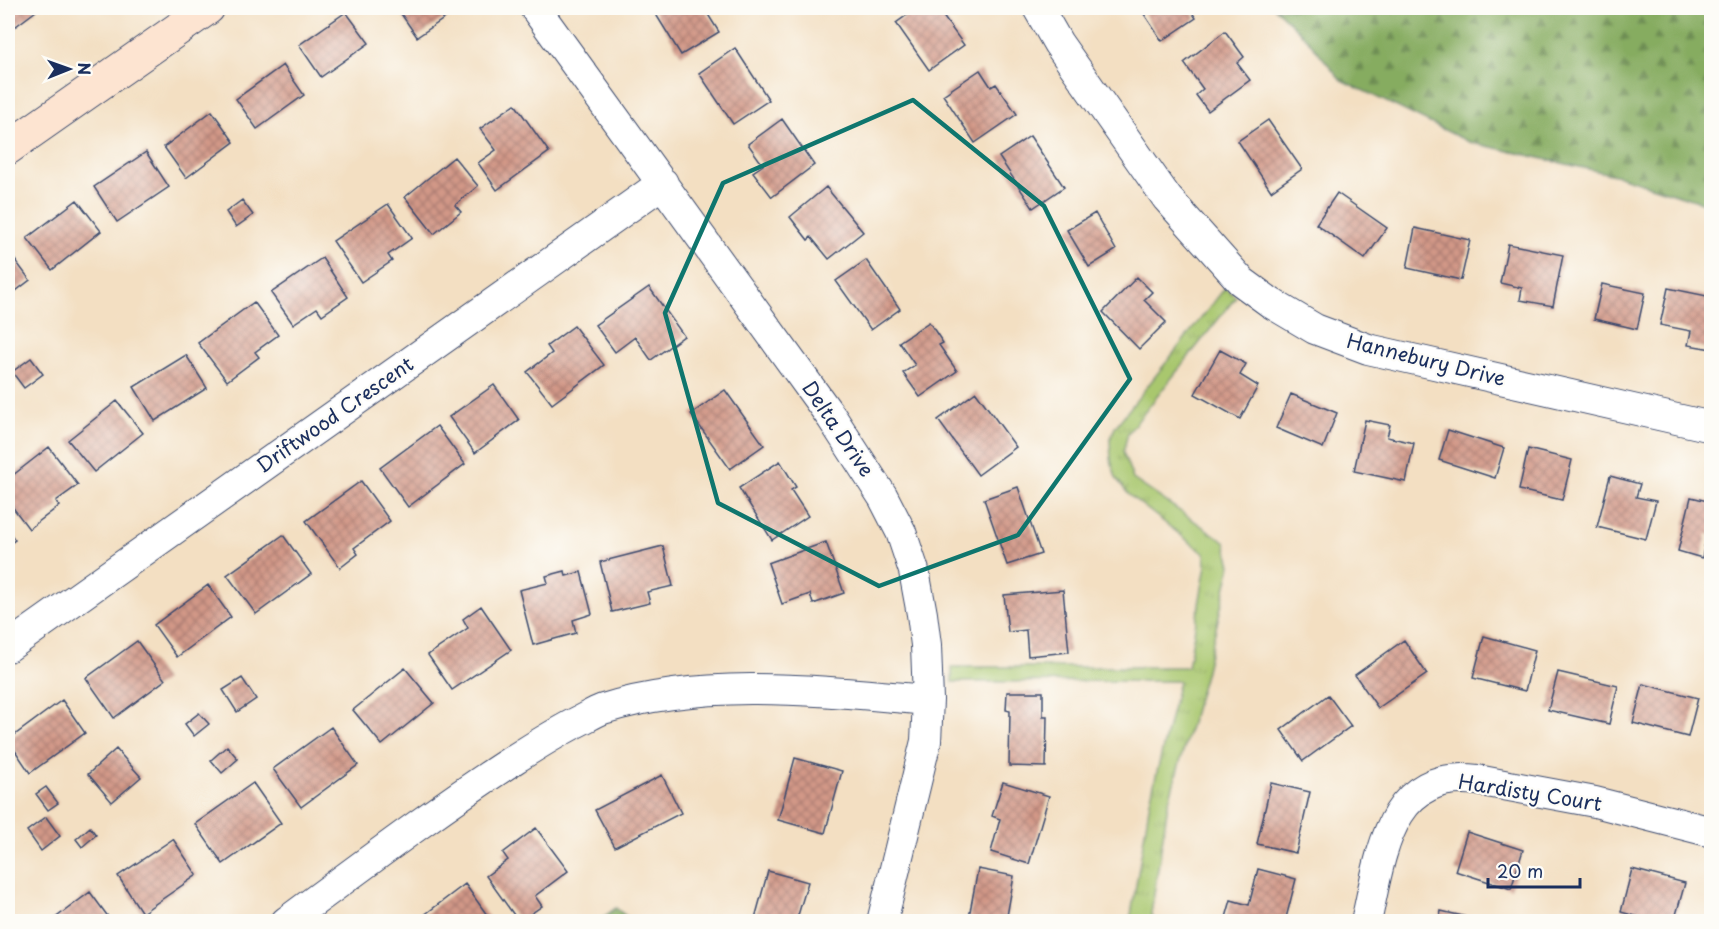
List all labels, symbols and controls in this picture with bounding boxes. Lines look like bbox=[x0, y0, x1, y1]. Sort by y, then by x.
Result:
north arrow bbox=[39, 39, 99, 99]
text: N bbox=[73, 62, 97, 75]
street label: Hannebury Drive bbox=[1344, 325, 1509, 393]
street label: Driftwood Crescent bbox=[250, 349, 419, 480]
street label: Delta Drive bbox=[796, 374, 882, 483]
street label: Hardisty Court bbox=[1456, 766, 1604, 818]
scale bar bbox=[1488, 851, 1580, 889]
text: 20 m bbox=[1497, 857, 1543, 884]

